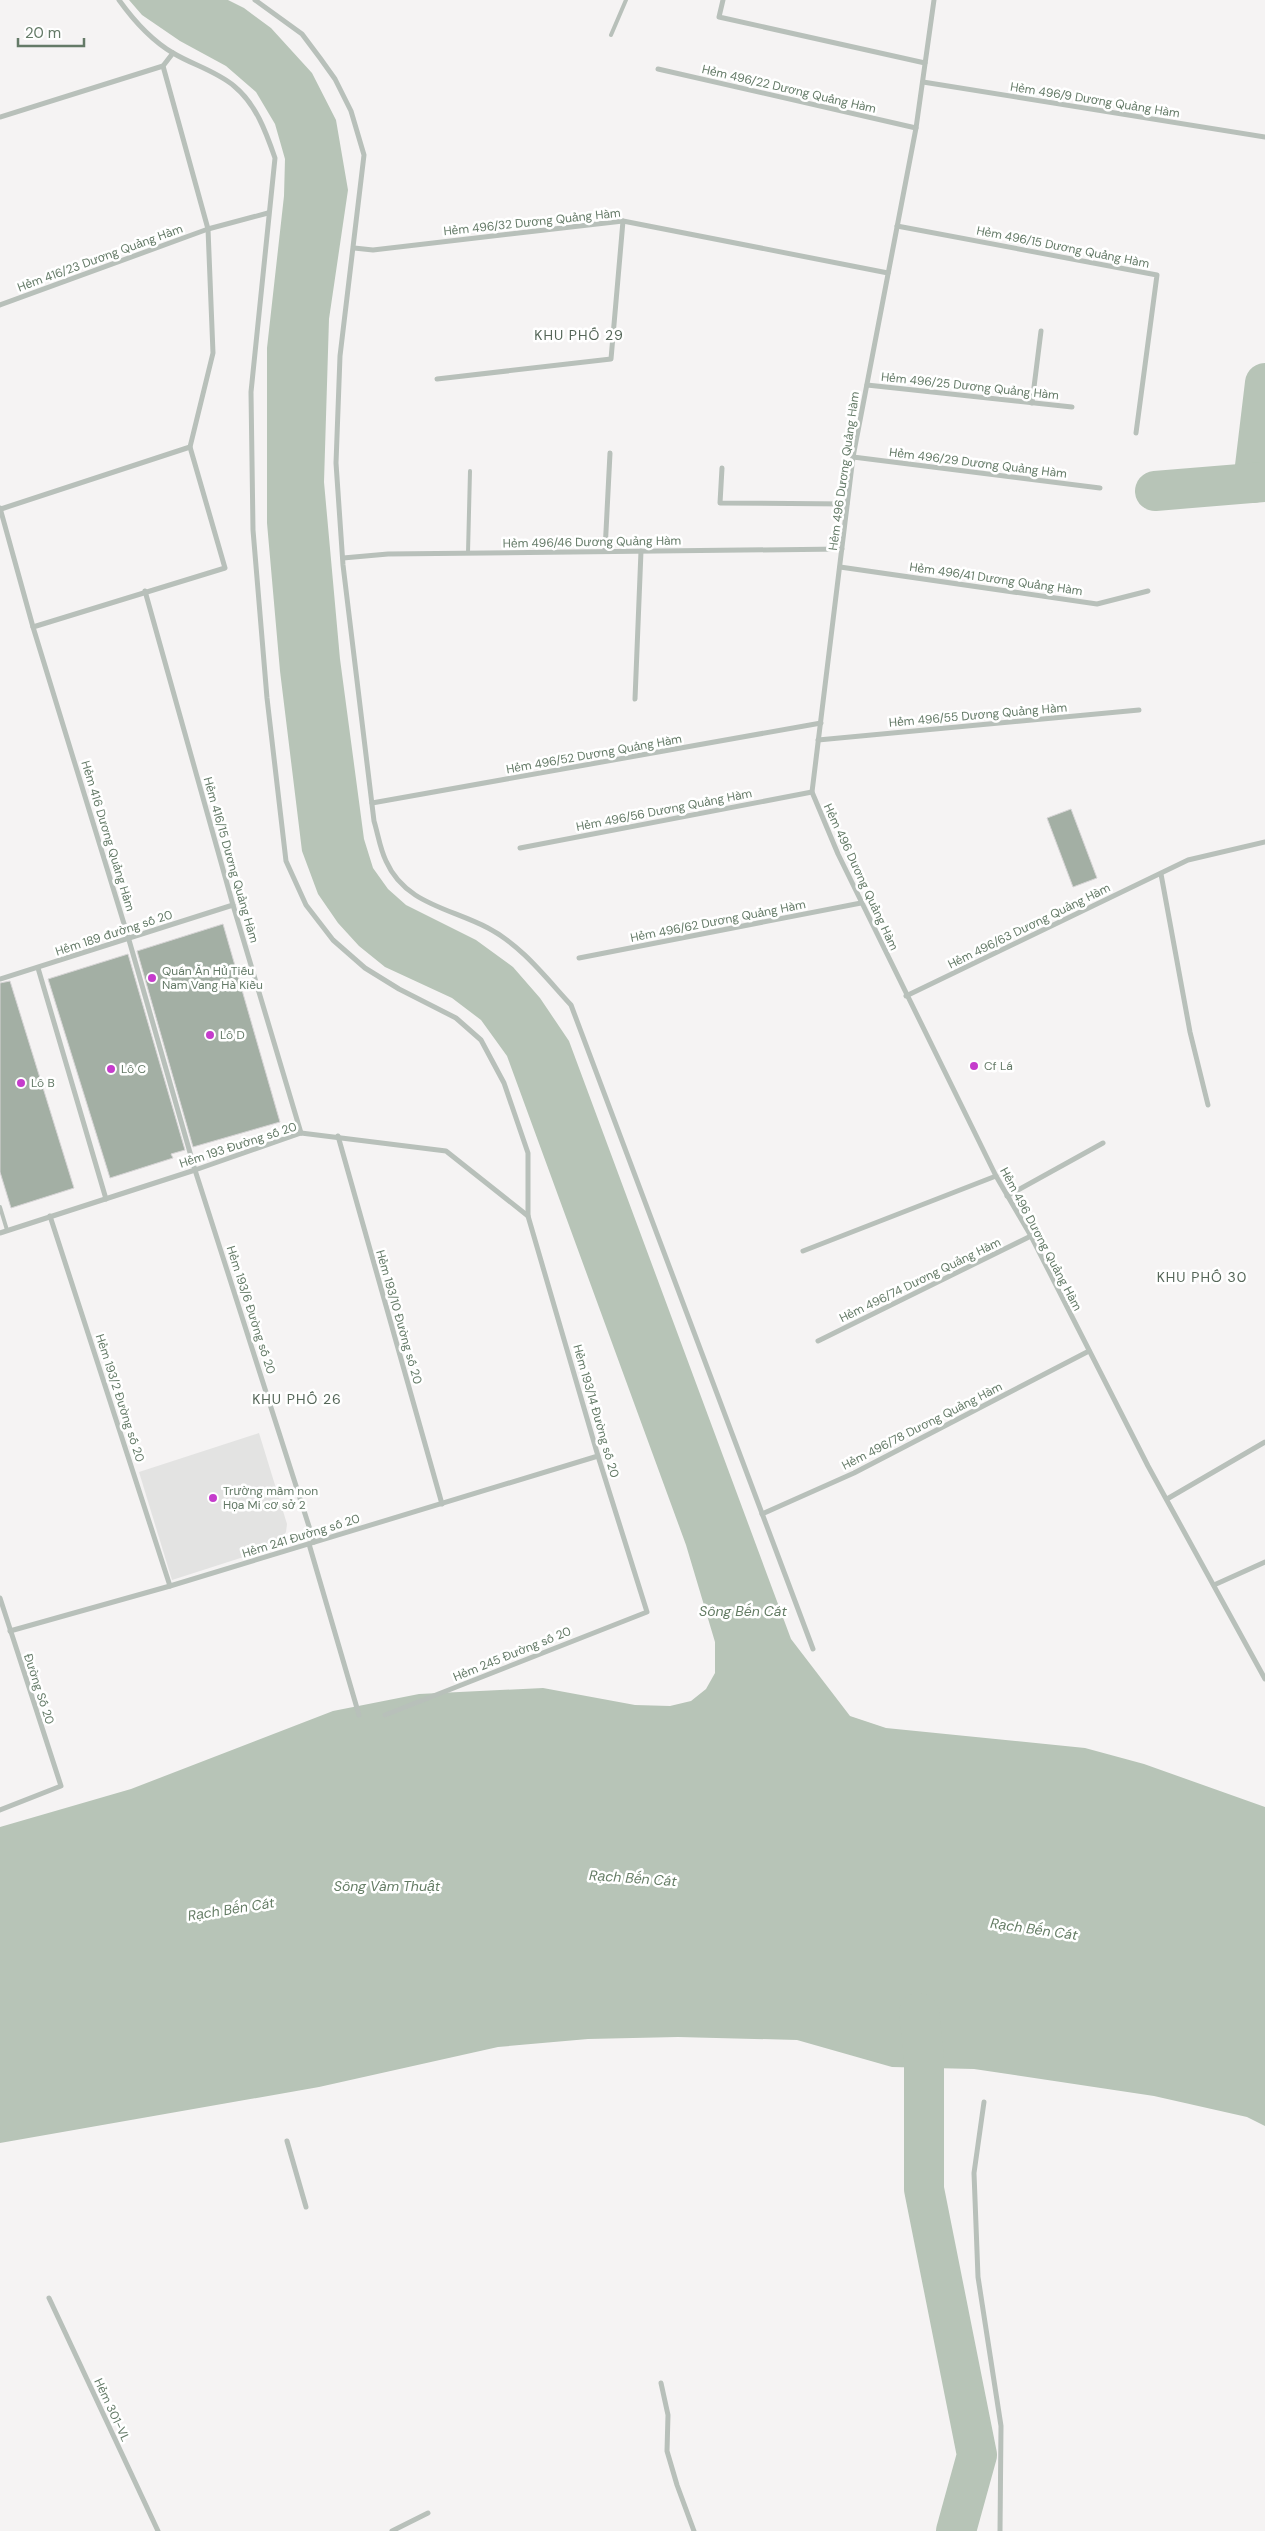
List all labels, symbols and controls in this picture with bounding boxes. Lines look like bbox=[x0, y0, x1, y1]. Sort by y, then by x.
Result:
scale bar bbox=[18, 15, 84, 47]
text: 20 m bbox=[25, 23, 61, 43]
street label: Hẻm 496/22 Dương Quảng Hàm bbox=[700, 61, 878, 117]
street label: Hẻm 496/9 Dương Quảng Hàm bbox=[1009, 79, 1181, 121]
street label: Hẻm 496/32 Dương Quảng Hàm bbox=[443, 205, 621, 239]
street label: Hẻm 416/23 Dương Quảng Hàm bbox=[15, 221, 185, 295]
street label: Hẻm 496/15 Dương Quảng Hàm bbox=[975, 222, 1151, 272]
district label: KHU PHỐ 29 bbox=[534, 326, 624, 344]
street label: Hẻm 496/25 Dương Quảng Hàm bbox=[880, 369, 1060, 403]
street label: Hẻm 496 Dương Quảng Hàm bbox=[825, 391, 863, 551]
street label: Hẻm 496/29 Dương Quảng Hàm bbox=[888, 444, 1068, 482]
street label: Hẻm 496/46 Dương Quảng Hàm bbox=[503, 532, 681, 552]
street label: Hẻm 496/41 Dương Quảng Hàm bbox=[908, 559, 1084, 599]
street label: Hẻm 496/55 Dương Quảng Hàm bbox=[888, 699, 1068, 731]
street label: Hẻm 496/52 Dương Quảng Hàm bbox=[505, 731, 683, 777]
street label: Hẻm 416 Dương Quảng Hàm bbox=[77, 759, 139, 913]
street label: Hẻm 416/15 Dương Quảng Hàm bbox=[200, 775, 262, 945]
street label: Hẻm 496/56 Dương Quảng Hàm bbox=[575, 785, 753, 835]
street label: Hẻm 496 Dương Quảng Hàm bbox=[820, 801, 902, 953]
street label: Hẻm 496/63 Dương Quảng Hàm bbox=[945, 880, 1113, 972]
street label: Hẻm 496/62 Dương Quảng Hàm bbox=[629, 896, 807, 946]
street label: Hẻm 189 đường số 20 bbox=[53, 907, 175, 959]
place label: Quán Ăn Hủ Tiếu Nam Vang Hà Kiều bbox=[162, 963, 263, 993]
marker: Quán Ăn Hủ Tiếu Nam Vang Hà Kiều bbox=[146, 972, 158, 984]
place label: Lô D bbox=[220, 1027, 245, 1043]
marker: Lô D bbox=[204, 1029, 216, 1041]
place label: Cf Lá bbox=[984, 1058, 1013, 1074]
marker: Cf Lá bbox=[968, 1060, 980, 1072]
place label: Lô C bbox=[121, 1061, 146, 1077]
marker: Lô C bbox=[105, 1063, 117, 1075]
place label: Lô B bbox=[31, 1075, 55, 1091]
marker: Lô B bbox=[15, 1077, 27, 1089]
street label: Hẻm 193 Đường số 20 bbox=[177, 1118, 299, 1172]
street label: Hẻm 496 Dương Quảng Hàm bbox=[996, 1165, 1086, 1313]
street label: Hẻm 496/74 Dương Quảng Hàm bbox=[837, 1234, 1003, 1326]
street label: Hẻm 193/6 Đường số 20 bbox=[223, 1244, 279, 1376]
street label: Hẻm 193/10 Đường số 20 bbox=[372, 1248, 426, 1386]
district label: KHU PHỐ 30 bbox=[1157, 1268, 1247, 1286]
street label: Hẻm 193/2 Đường số 20 bbox=[92, 1332, 148, 1464]
street label: Hẻm 193/14 Đường số 20 bbox=[569, 1343, 623, 1479]
street label: Hẻm 496/78 Dương Quảng Hàm bbox=[839, 1378, 1005, 1474]
district label: KHU PHỐ 26 bbox=[252, 1390, 342, 1408]
place label: Trường mầm non Họa Mi cơ sở 2 bbox=[223, 1483, 318, 1513]
marker: Trường mầm non Họa Mi cơ sở 2 bbox=[207, 1492, 219, 1504]
street label: Hẻm 241 Đường số 20 bbox=[240, 1510, 362, 1562]
water label: Sông Bến Cát bbox=[699, 1602, 788, 1620]
street label: Hẻm 245 Đường số 20 bbox=[451, 1623, 573, 1685]
street label: Đường Số 20 bbox=[20, 1652, 58, 1726]
water label: Rạch Bến Cát bbox=[589, 1866, 678, 1890]
water label: Sông Vàm Thuật bbox=[334, 1877, 441, 1895]
water label: Rạch Bến Cát bbox=[186, 1893, 276, 1925]
water label: Rạch Bến Cát bbox=[989, 1914, 1079, 1944]
street label: Hẻm 301-VL bbox=[90, 2376, 134, 2444]

